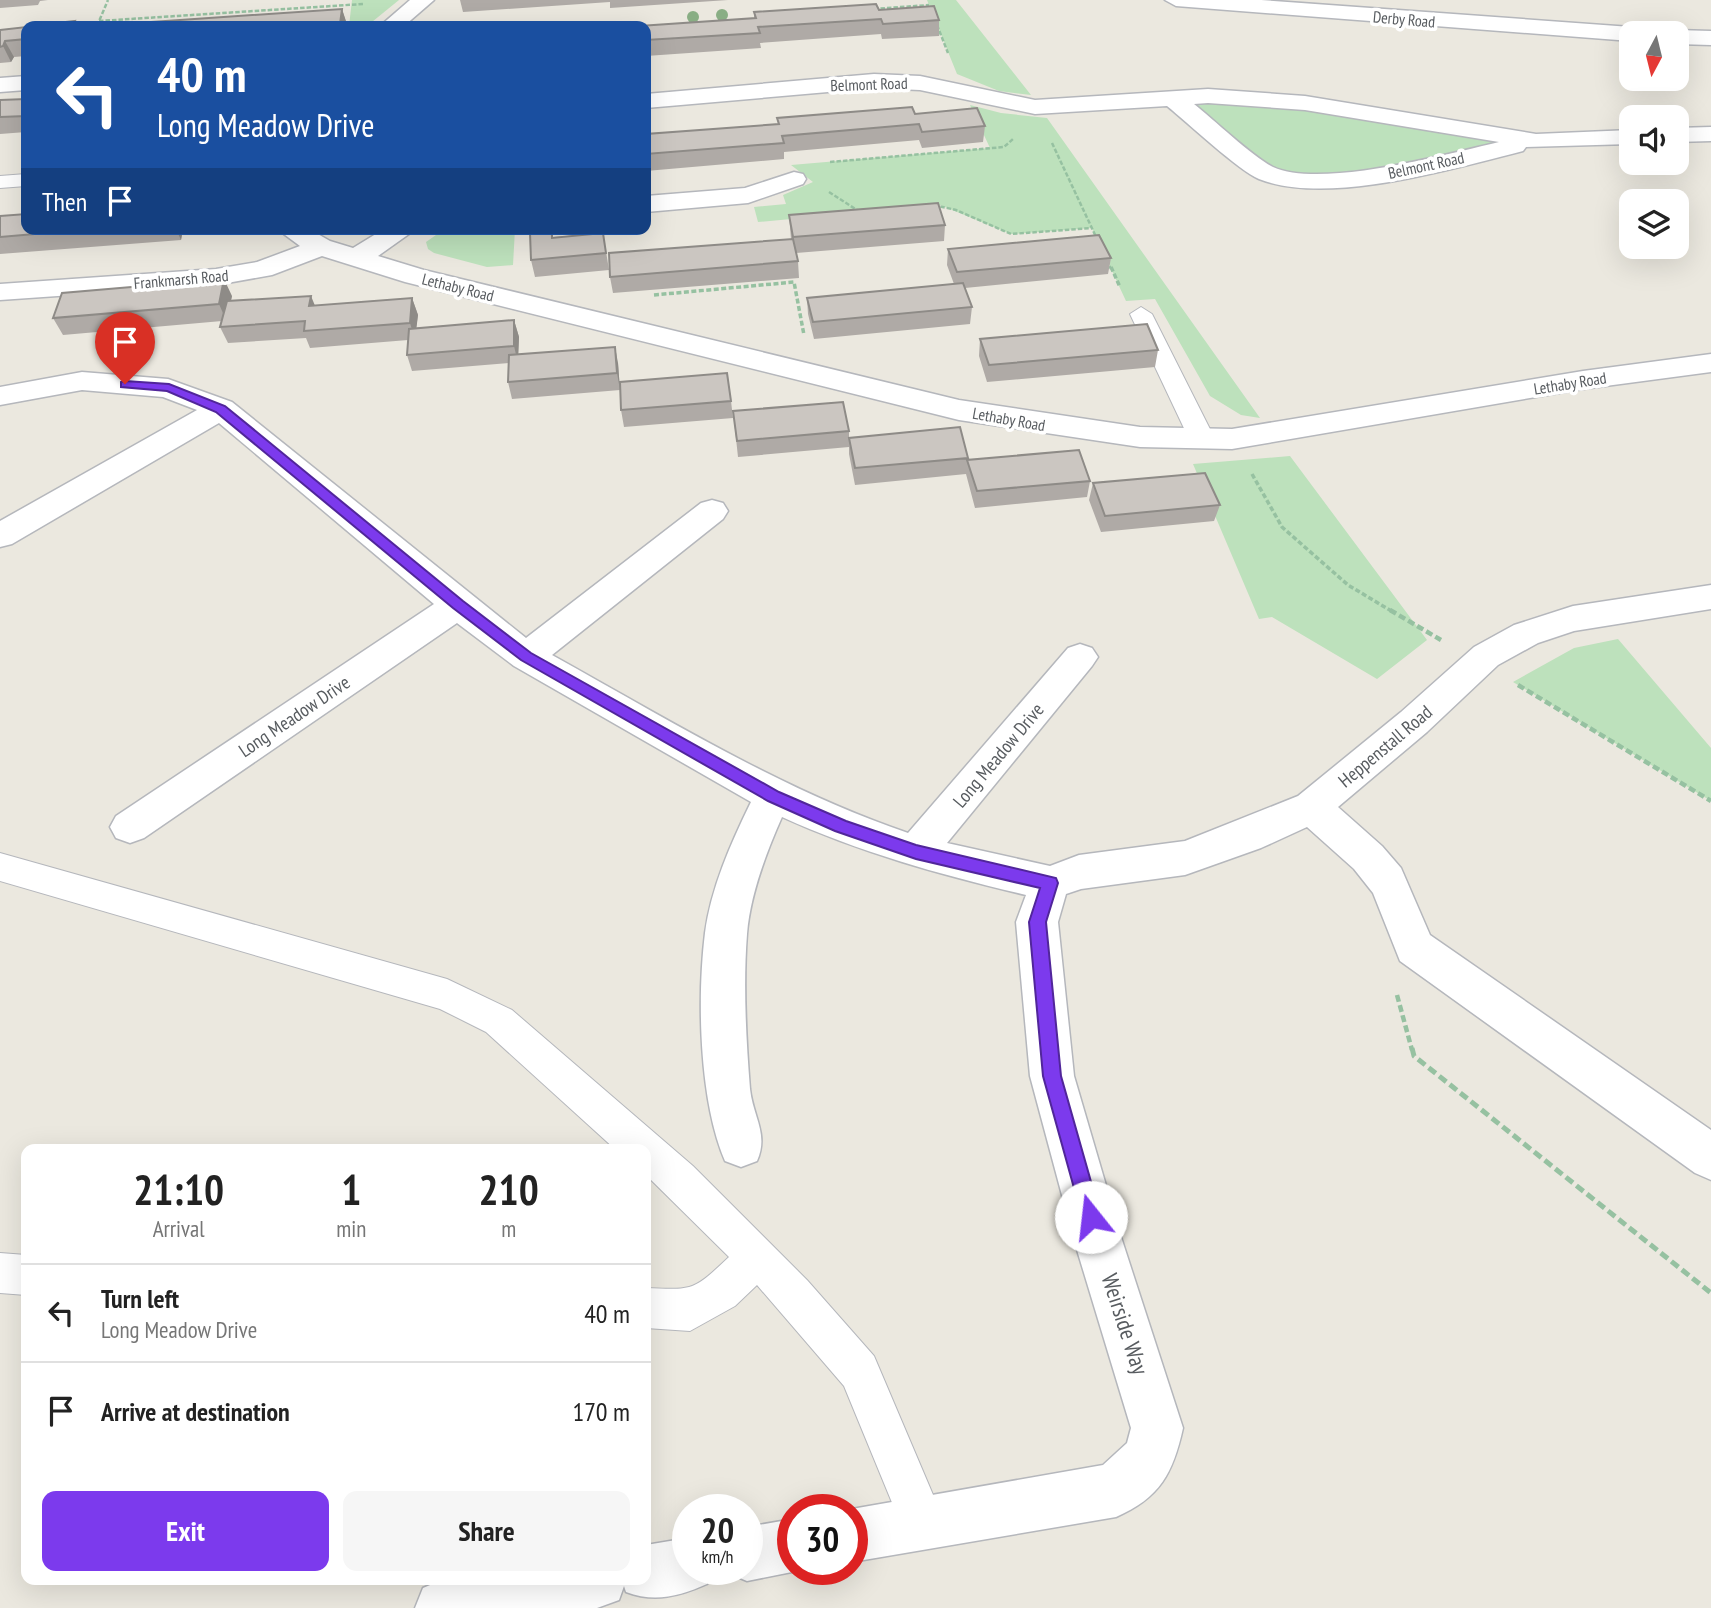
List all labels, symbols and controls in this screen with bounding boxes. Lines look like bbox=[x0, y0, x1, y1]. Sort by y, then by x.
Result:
street label: Derby Road bbox=[1372, 6, 1436, 32]
north arrow bbox=[1619, 21, 1689, 91]
map controls bbox=[1619, 21, 1689, 259]
text: 40 m bbox=[157, 42, 246, 106]
icon: left bbox=[42, 49, 133, 140]
street label: Belmont Road bbox=[830, 73, 908, 95]
text: Long Meadow Drive bbox=[157, 104, 374, 146]
button: sound bbox=[1619, 105, 1689, 175]
street label: Belmont Road bbox=[1386, 147, 1466, 183]
icon: arrive bbox=[101, 182, 139, 220]
text: Then bbox=[42, 185, 87, 218]
button: layers bbox=[1619, 189, 1689, 259]
street label: Frankmarsh Road bbox=[133, 265, 229, 293]
street label: Lethaby Road bbox=[420, 268, 496, 306]
pin bbox=[95, 312, 155, 384]
icon: arrive bbox=[106, 323, 144, 361]
street label: Lethaby Road bbox=[1532, 367, 1608, 399]
street label: Lethaby Road bbox=[971, 403, 1047, 435]
street label: Long Meadow Drive bbox=[234, 670, 354, 762]
street label: Long Meadow Drive bbox=[947, 698, 1049, 812]
street label: Heppenstall Road bbox=[1333, 700, 1437, 792]
text: 21:10 bbox=[133, 1162, 224, 1217]
text: 1 bbox=[341, 1162, 361, 1217]
text: 210 bbox=[479, 1162, 539, 1217]
position arrow bbox=[1054, 1180, 1128, 1254]
text: Arrival bbox=[153, 1214, 205, 1243]
text: min bbox=[336, 1214, 366, 1243]
text: m bbox=[501, 1214, 516, 1243]
street label: Weirside Way bbox=[1096, 1270, 1156, 1378]
text: Turn left bbox=[101, 1282, 179, 1315]
icon: left bbox=[42, 1294, 80, 1332]
text: 40 m bbox=[584, 1297, 630, 1330]
text: Long Meadow Drive bbox=[101, 1315, 257, 1344]
icon: arrive bbox=[42, 1392, 80, 1430]
text: Arrive at destination bbox=[101, 1395, 290, 1428]
text: 170 m bbox=[572, 1395, 630, 1428]
button: Exit bbox=[42, 1491, 329, 1571]
button: Share bbox=[343, 1491, 630, 1571]
speed limit sign: 30 bbox=[777, 1494, 868, 1585]
text: 20 bbox=[701, 1507, 734, 1553]
text: km/h bbox=[702, 1545, 733, 1568]

